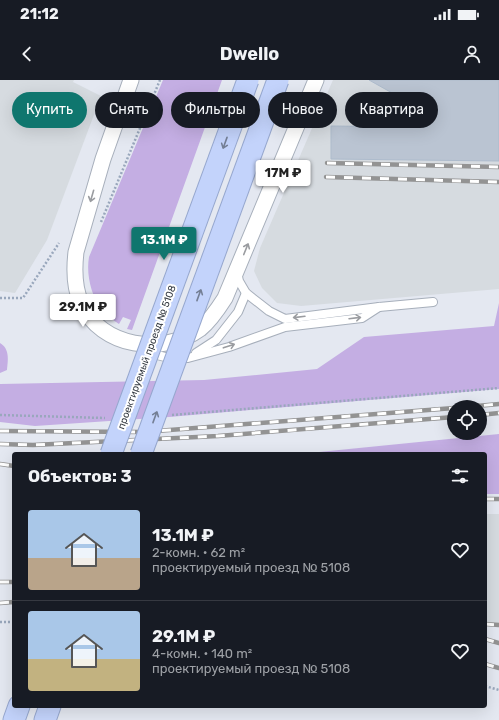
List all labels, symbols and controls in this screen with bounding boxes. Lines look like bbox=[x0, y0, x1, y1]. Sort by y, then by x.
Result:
text: 21:12 bbox=[20, 5, 59, 23]
icon: back bbox=[16, 43, 38, 65]
text: Dwello bbox=[220, 43, 279, 65]
icon: person bbox=[461, 43, 483, 65]
chip: Купить bbox=[12, 92, 87, 128]
chip: Снять bbox=[95, 92, 163, 128]
chip: Фильтры bbox=[171, 92, 260, 128]
chip: Новое bbox=[268, 92, 337, 128]
chip: Квартира bbox=[345, 92, 438, 128]
one-way arrow bbox=[220, 137, 228, 149]
pin: 17M ₽ bbox=[255, 160, 311, 194]
text: 17M ₽ bbox=[265, 165, 301, 180]
one-way arrow bbox=[88, 190, 95, 203]
pin: 13.1M ₽ bbox=[127, 227, 201, 261]
text: 13.1M ₽ bbox=[140, 232, 188, 247]
one-way arrow bbox=[242, 244, 250, 256]
street label: проектируемый проезд № 5108 bbox=[115, 284, 179, 431]
one-way arrow bbox=[196, 290, 204, 302]
pin: 29.1M ₽ bbox=[46, 294, 120, 328]
text: 29.1M ₽ bbox=[59, 299, 107, 314]
one-way arrow bbox=[293, 313, 306, 321]
one-way arrow bbox=[348, 314, 361, 322]
one-way arrow bbox=[223, 342, 236, 349]
map controls bbox=[447, 400, 487, 440]
button: locate bbox=[447, 400, 487, 440]
one-way arrow bbox=[151, 412, 159, 424]
icon: filters bbox=[449, 465, 471, 487]
text: Объектов: 3 bbox=[28, 466, 132, 486]
text: 13.1M ₽ bbox=[152, 525, 214, 545]
icon: home bbox=[60, 526, 108, 574]
icon: heart bbox=[449, 539, 471, 561]
text: 2-комн. · 62 m² bbox=[152, 545, 245, 560]
text: проектируемый проезд № 5108 bbox=[152, 560, 350, 575]
text: 29.1M ₽ bbox=[152, 626, 215, 646]
icon: home bbox=[60, 627, 108, 675]
icon: heart bbox=[449, 640, 471, 662]
text: 4-комн. · 140 m² bbox=[152, 646, 252, 661]
text: проектируемый проезд № 5108 bbox=[152, 661, 350, 676]

